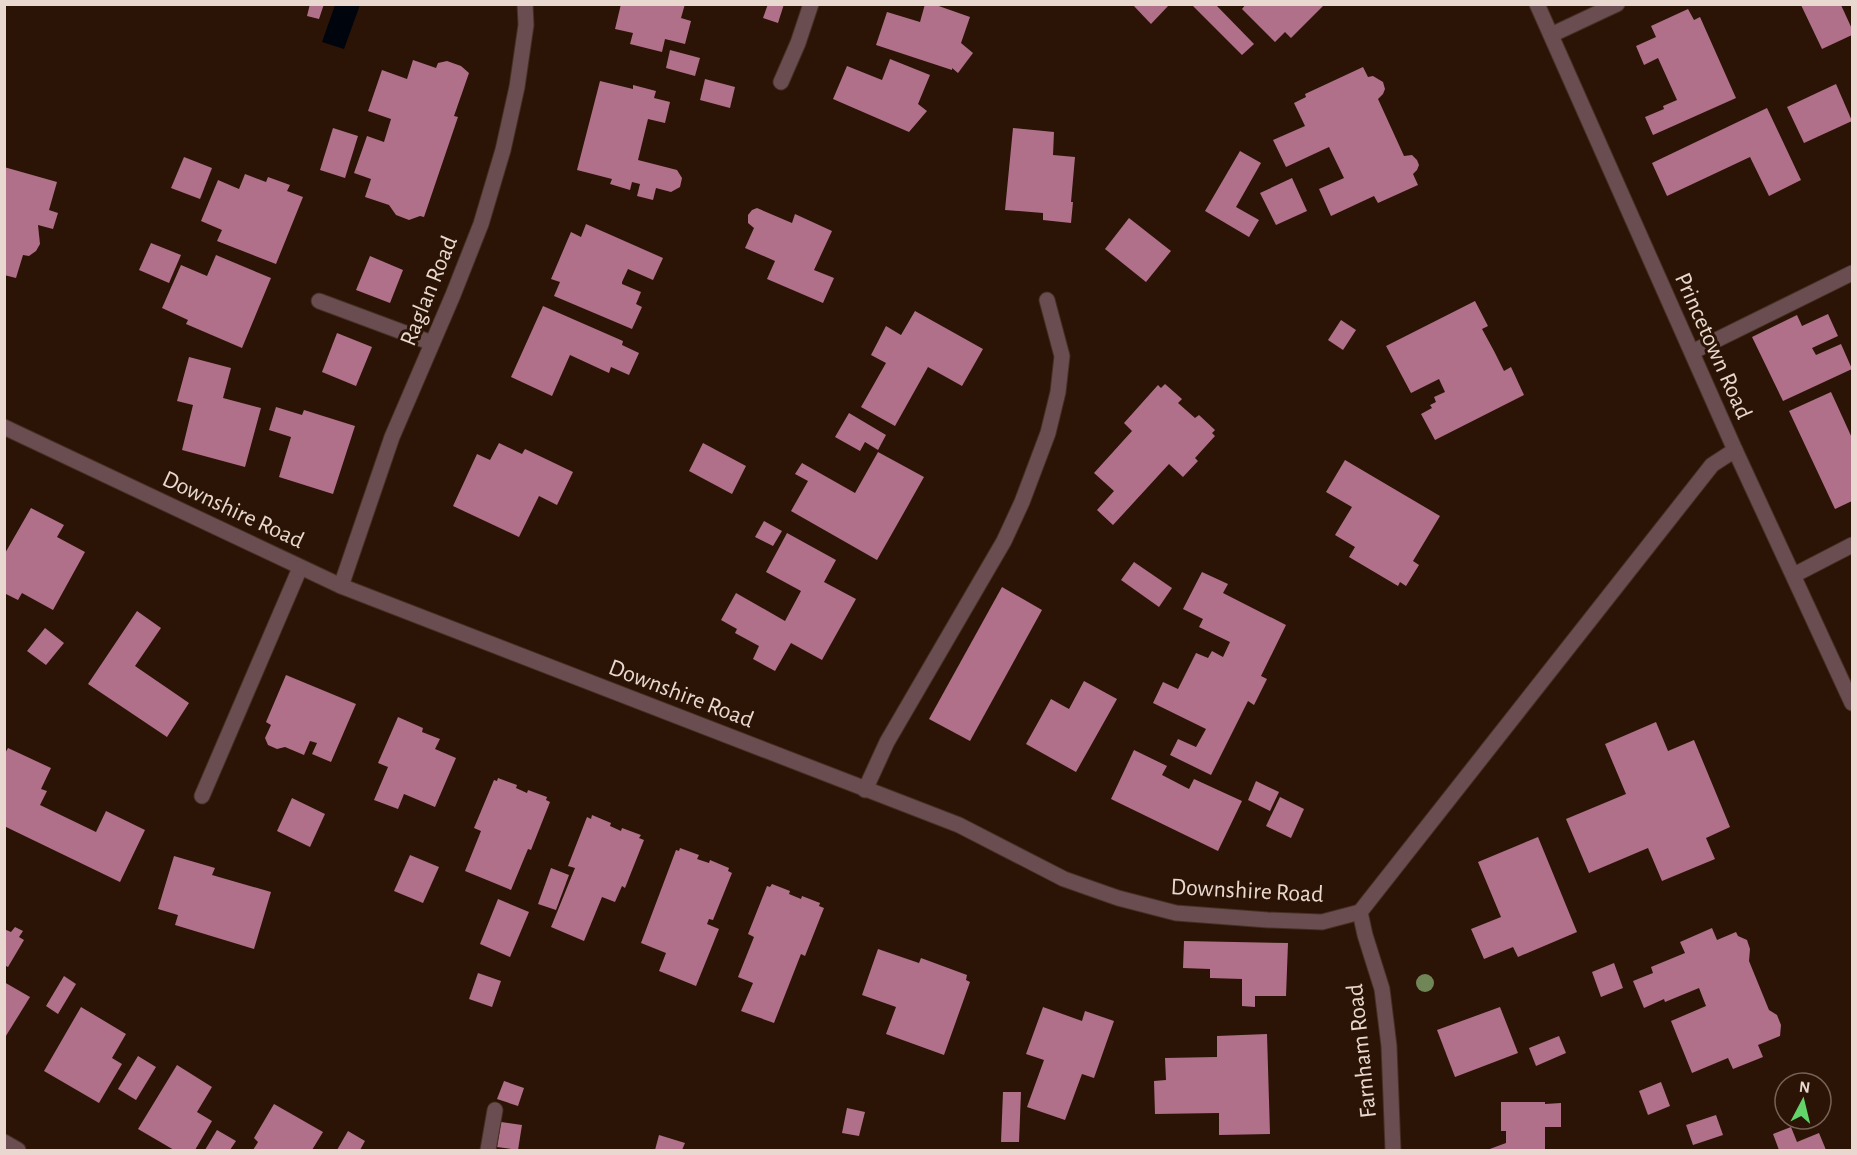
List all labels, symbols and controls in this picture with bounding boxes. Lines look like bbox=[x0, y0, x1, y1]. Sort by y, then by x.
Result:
street label: Raglan Road bbox=[396, 233, 462, 349]
street label: Princetown Road bbox=[1670, 269, 1756, 423]
street label: Downshire Road bbox=[159, 467, 307, 553]
street label: Downshire Road bbox=[605, 655, 757, 733]
street label: Downshire Road bbox=[1170, 875, 1324, 907]
street label: Farnham Road bbox=[1343, 983, 1381, 1119]
north arrow bbox=[1773, 1071, 1833, 1131]
text: N bbox=[1798, 1078, 1811, 1096]

